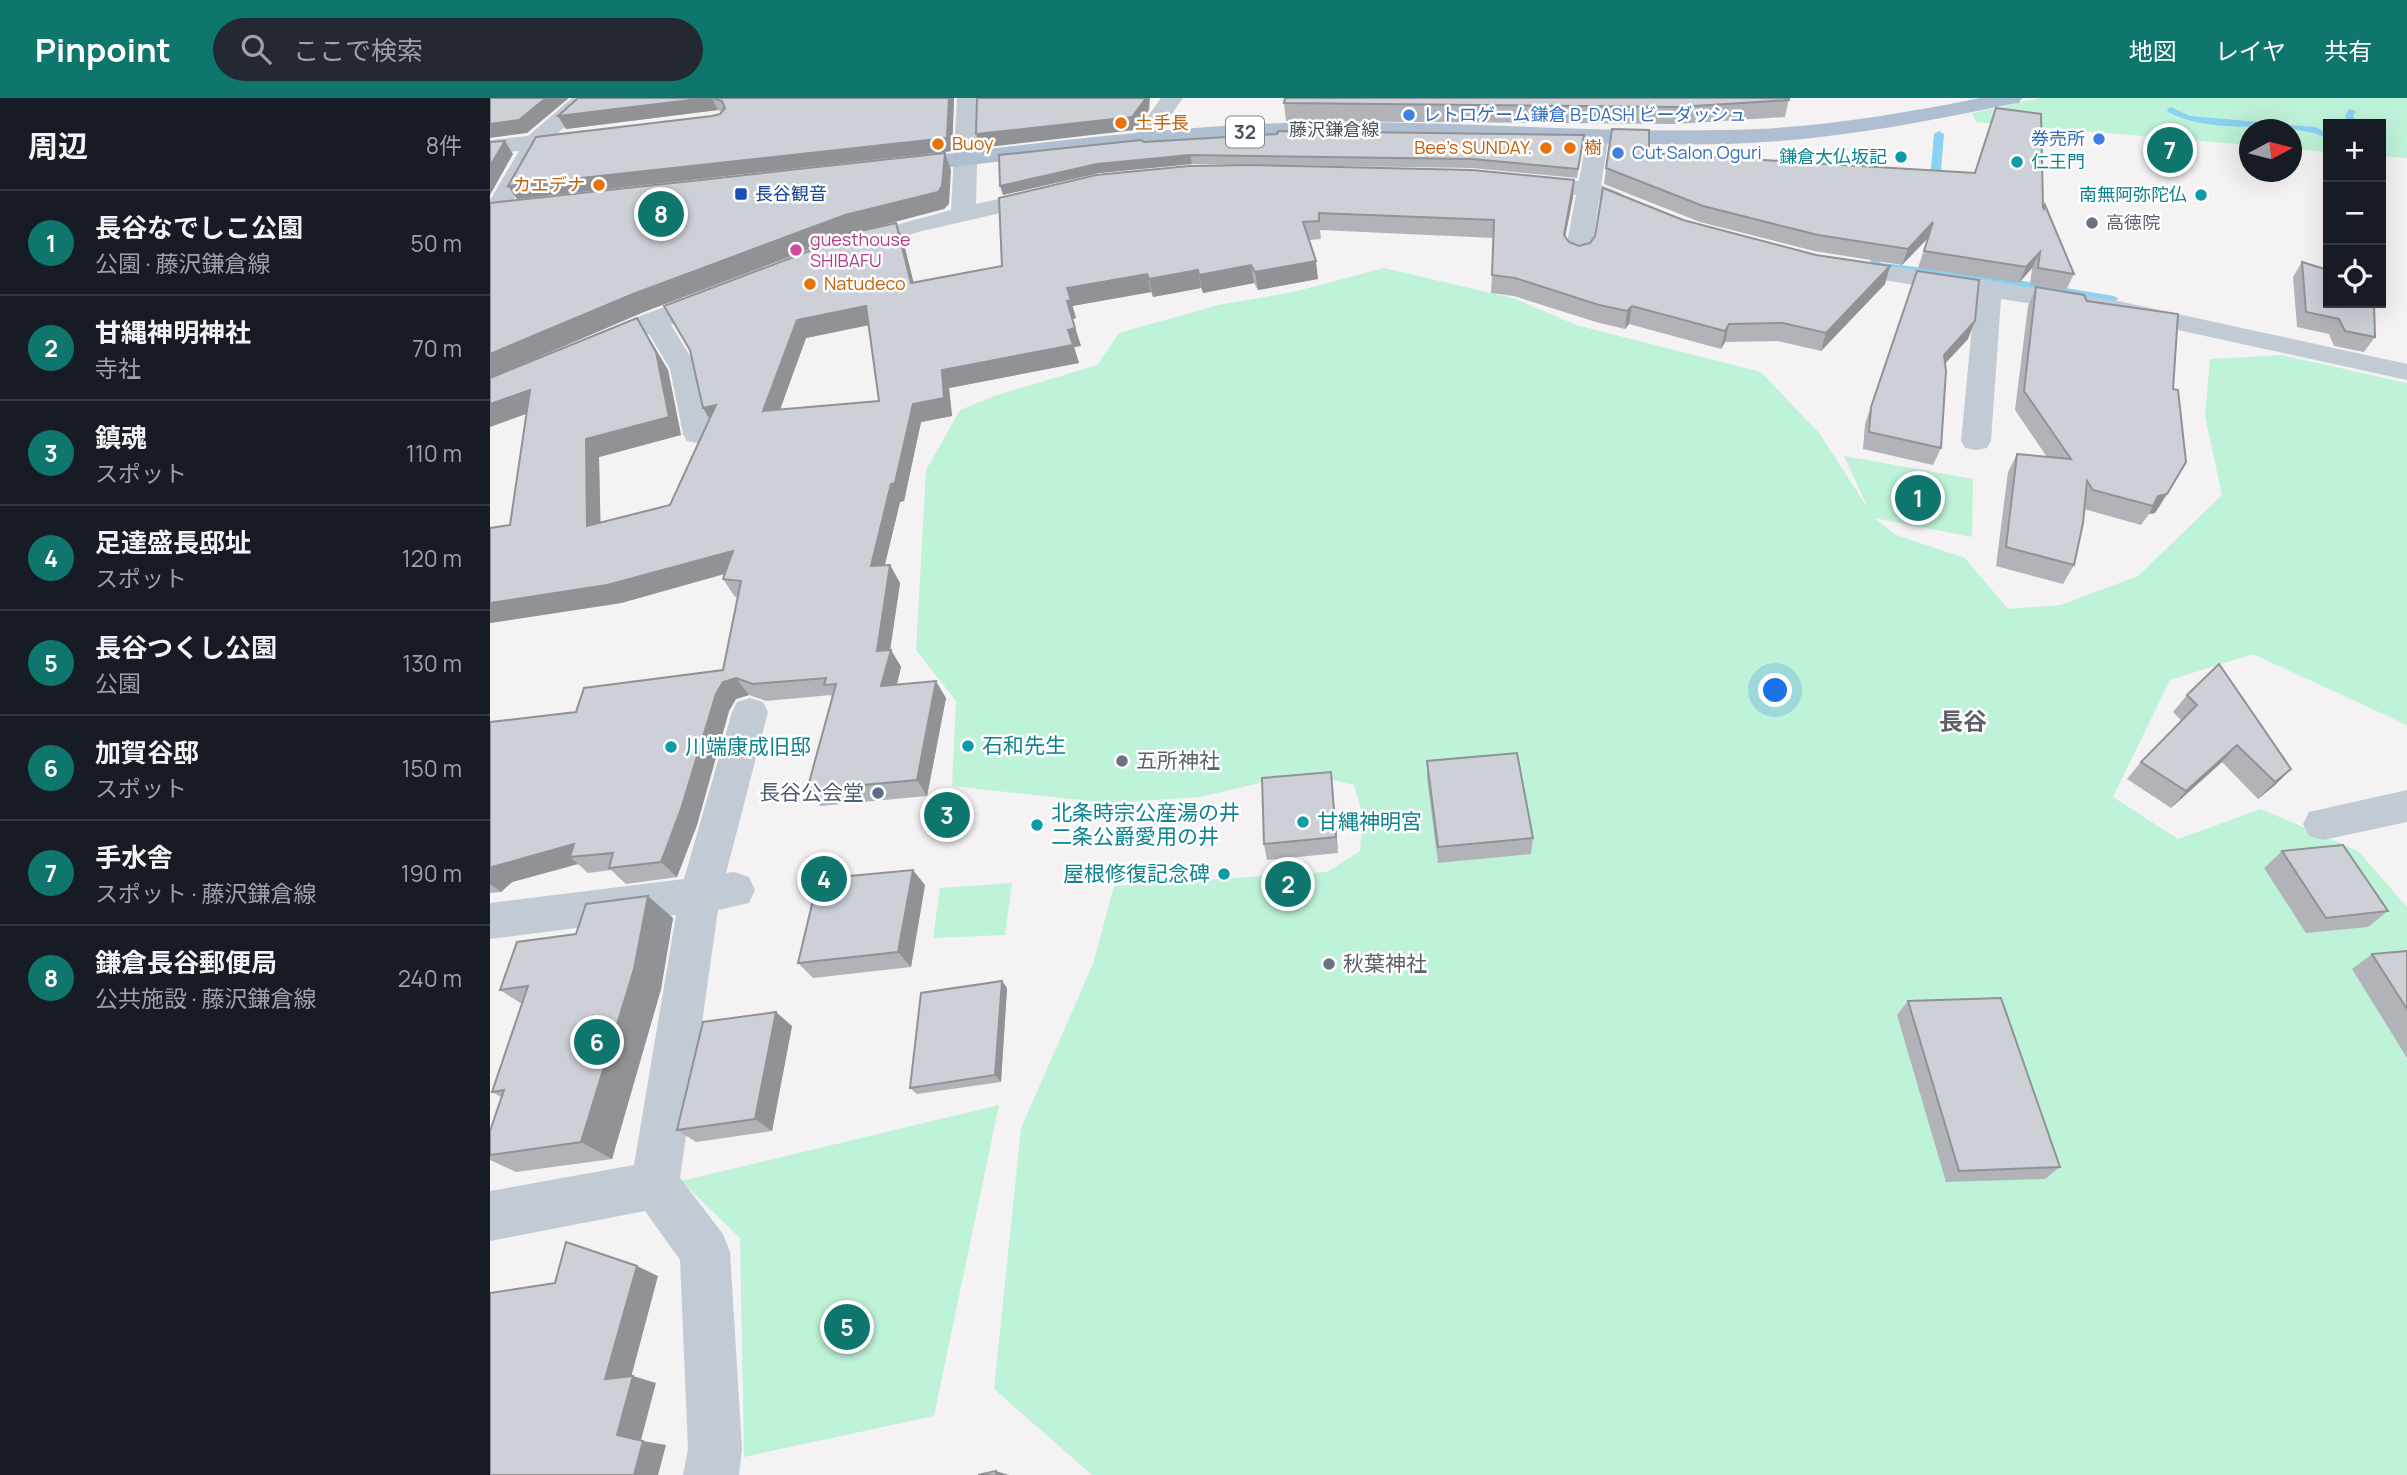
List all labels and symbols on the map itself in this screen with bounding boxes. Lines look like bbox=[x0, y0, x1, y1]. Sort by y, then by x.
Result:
place label: レトロゲーム鎌倉 B-DASH ビーダッシュ bbox=[1423, 102, 1746, 126]
marker: レトロゲーム鎌倉 B-DASH ビーダッシュ bbox=[1401, 107, 1417, 123]
place label: 土手長 bbox=[1135, 110, 1189, 134]
marker: 土手長 bbox=[1113, 115, 1129, 131]
road number: 32 bbox=[1226, 116, 1264, 148]
street label: 藤沢鎌倉線 bbox=[1289, 117, 1379, 141]
north arrow bbox=[2239, 119, 2302, 182]
pin: 7 bbox=[2147, 124, 2193, 176]
place label: 券売所 bbox=[2031, 126, 2085, 150]
place label: Buoy bbox=[952, 131, 994, 155]
marker: 券売所 bbox=[2091, 131, 2107, 147]
place label: Bee's SUNDAY. bbox=[1414, 135, 1532, 159]
place label: 樹 bbox=[1584, 135, 1602, 159]
marker: Buoy bbox=[930, 136, 946, 152]
marker: Bee's SUNDAY. bbox=[1538, 140, 1554, 156]
marker: 樹 bbox=[1562, 140, 1578, 156]
place label: Cut Salon Oguri bbox=[1632, 140, 1762, 164]
place label: 鎌倉大仏坂記 bbox=[1779, 144, 1887, 168]
marker: Cut Salon Oguri bbox=[1610, 145, 1626, 161]
marker: 鎌倉大仏坂記 bbox=[1893, 149, 1909, 165]
place label: 仁王門 bbox=[2031, 149, 2085, 173]
marker: 仁王門 bbox=[2009, 154, 2025, 170]
place label: カエデナ bbox=[513, 172, 585, 196]
marker: カエデナ bbox=[591, 177, 607, 193]
place label: 長谷観音 bbox=[755, 181, 827, 205]
place label: 南無阿弥陀仏 bbox=[2079, 182, 2187, 206]
marker: 長谷観音 bbox=[733, 186, 749, 202]
marker: 南無阿弥陀仏 bbox=[2193, 187, 2209, 203]
pin: 8 bbox=[638, 188, 684, 240]
place label: 高徳院 bbox=[2106, 210, 2160, 234]
marker: 高徳院 bbox=[2084, 215, 2100, 231]
place label: guesthouse SHIBAFU bbox=[810, 227, 911, 272]
marker: guesthouse SHIBAFU bbox=[788, 242, 804, 258]
place label: Natudeco bbox=[824, 271, 906, 295]
marker: Natudeco bbox=[802, 276, 818, 292]
pin: 1 bbox=[1895, 472, 1941, 524]
your location bbox=[1758, 673, 1792, 707]
district label: 長谷 bbox=[1939, 704, 1987, 737]
place label: 石和先生 bbox=[982, 731, 1066, 759]
place label: 川端康成旧邸 bbox=[685, 732, 811, 760]
marker: 石和先生 bbox=[960, 738, 976, 754]
marker: 川端康成旧邸 bbox=[663, 739, 679, 755]
place label: 五所神社 bbox=[1136, 746, 1220, 774]
marker: 五所神社 bbox=[1114, 753, 1130, 769]
place label: 長谷公会堂 bbox=[759, 778, 864, 806]
marker: 長谷公会堂 bbox=[870, 785, 886, 801]
pin: 3 bbox=[924, 789, 970, 841]
place label: 北条時宗公産湯の井 二条公爵愛用の井 bbox=[1051, 798, 1240, 850]
place label: 甘縄神明宮 bbox=[1317, 807, 1422, 835]
marker: 甘縄神明宮 bbox=[1295, 814, 1311, 830]
marker: 北条時宗公産湯の井 二条公爵愛用の井 bbox=[1029, 817, 1045, 833]
pin: 4 bbox=[801, 853, 847, 905]
pin: 2 bbox=[1265, 858, 1311, 910]
place label: 屋根修復記念碑 bbox=[1063, 859, 1210, 887]
marker: 屋根修復記念碑 bbox=[1216, 866, 1232, 882]
place label: 秋葉神社 bbox=[1343, 949, 1427, 977]
marker: 秋葉神社 bbox=[1321, 956, 1337, 972]
pin: 6 bbox=[574, 1016, 620, 1068]
pin: 5 bbox=[824, 1301, 870, 1353]

